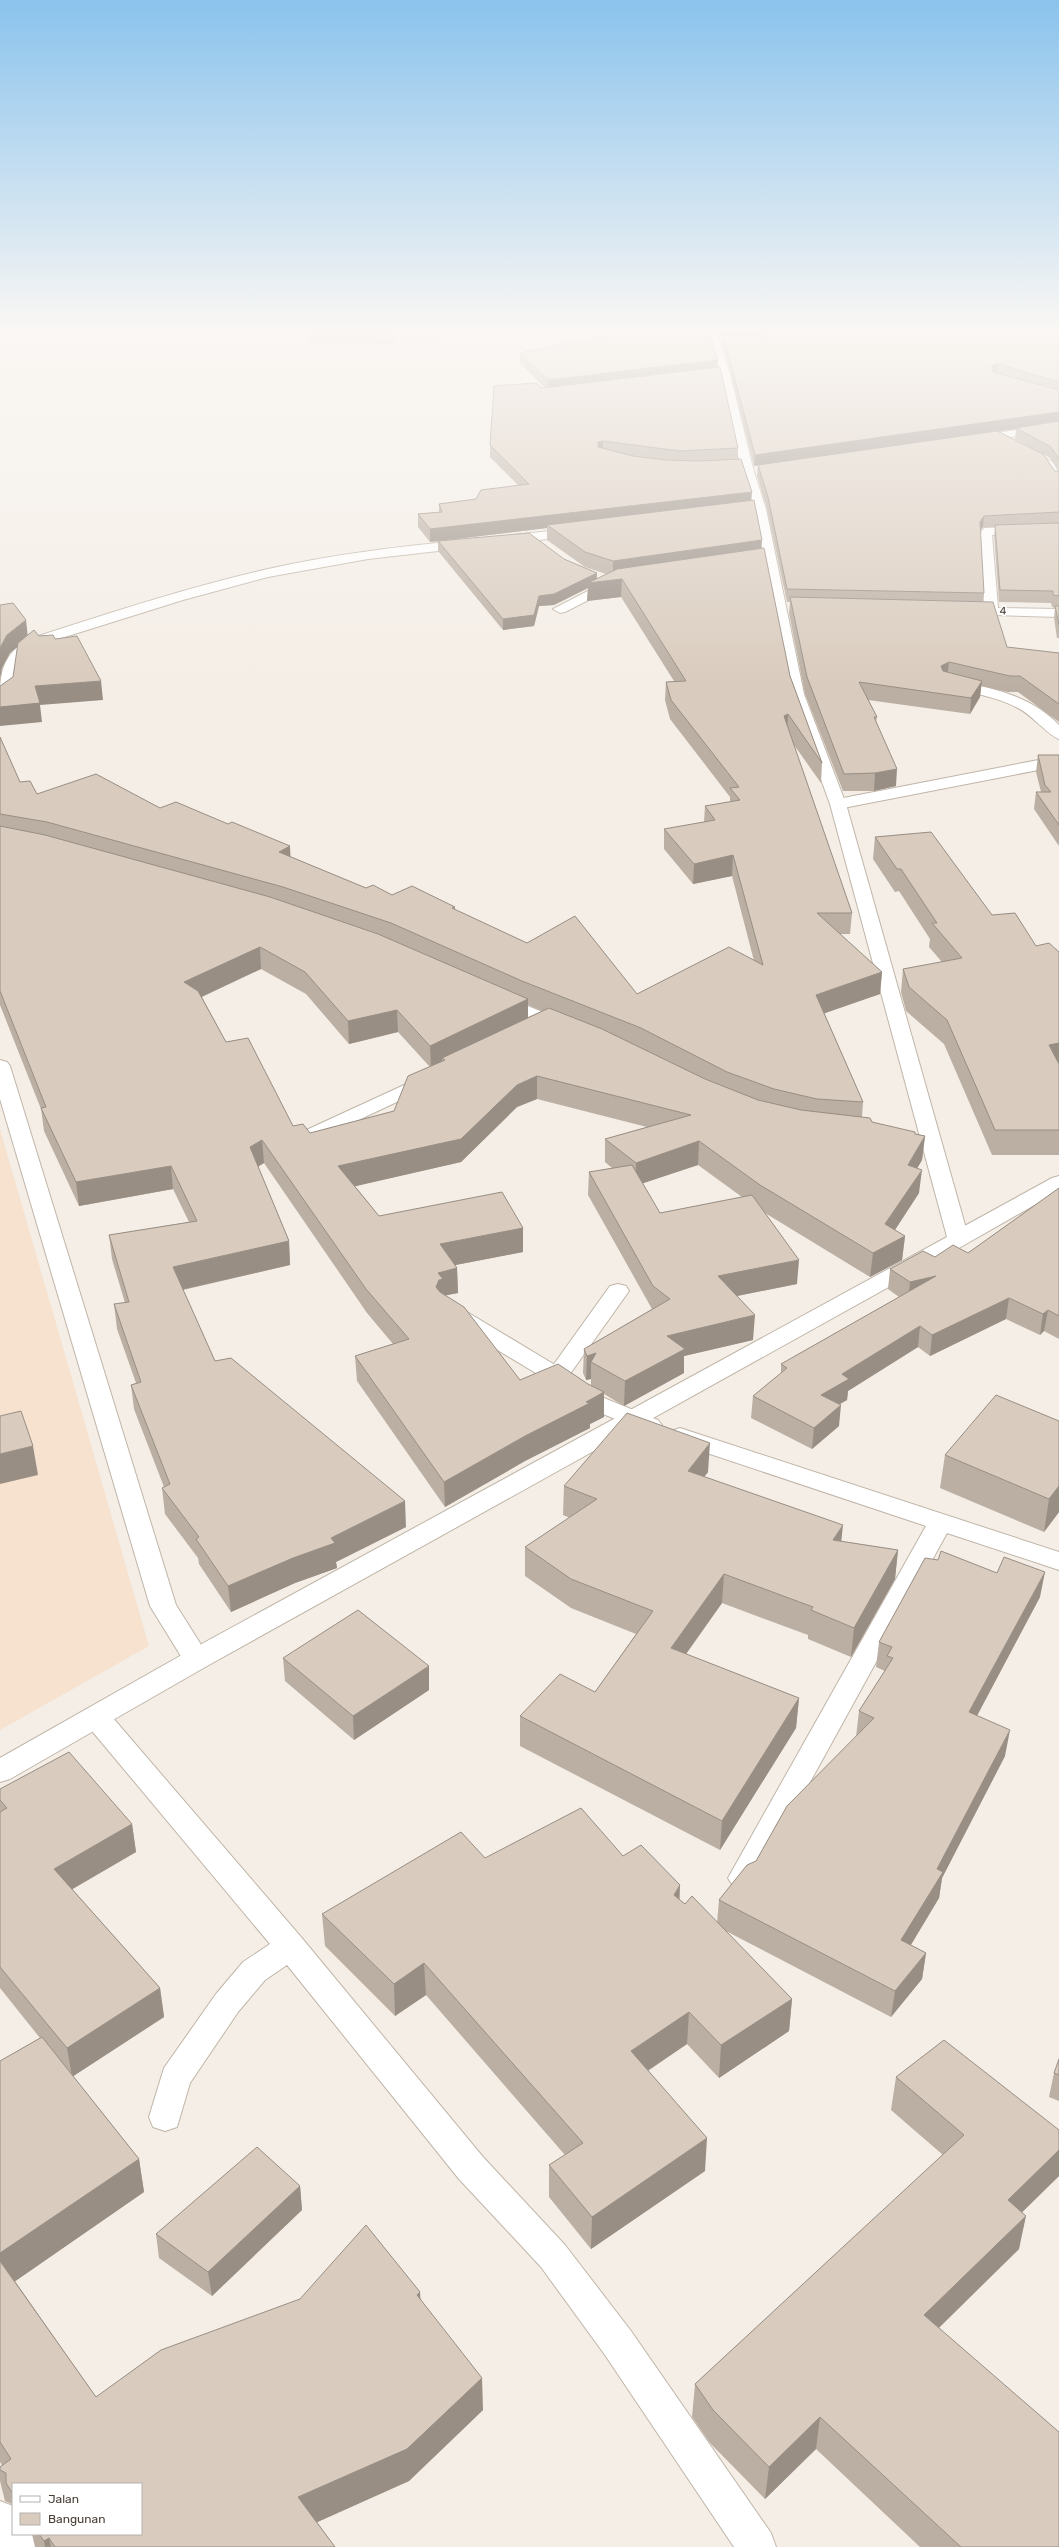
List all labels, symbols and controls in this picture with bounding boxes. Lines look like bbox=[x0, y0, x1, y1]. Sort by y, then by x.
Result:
street label: 4 bbox=[999, 604, 1007, 618]
legend bbox=[12, 2483, 142, 2535]
text: Jalan bbox=[48, 2492, 79, 2506]
text: Bangunan bbox=[48, 2512, 105, 2526]

